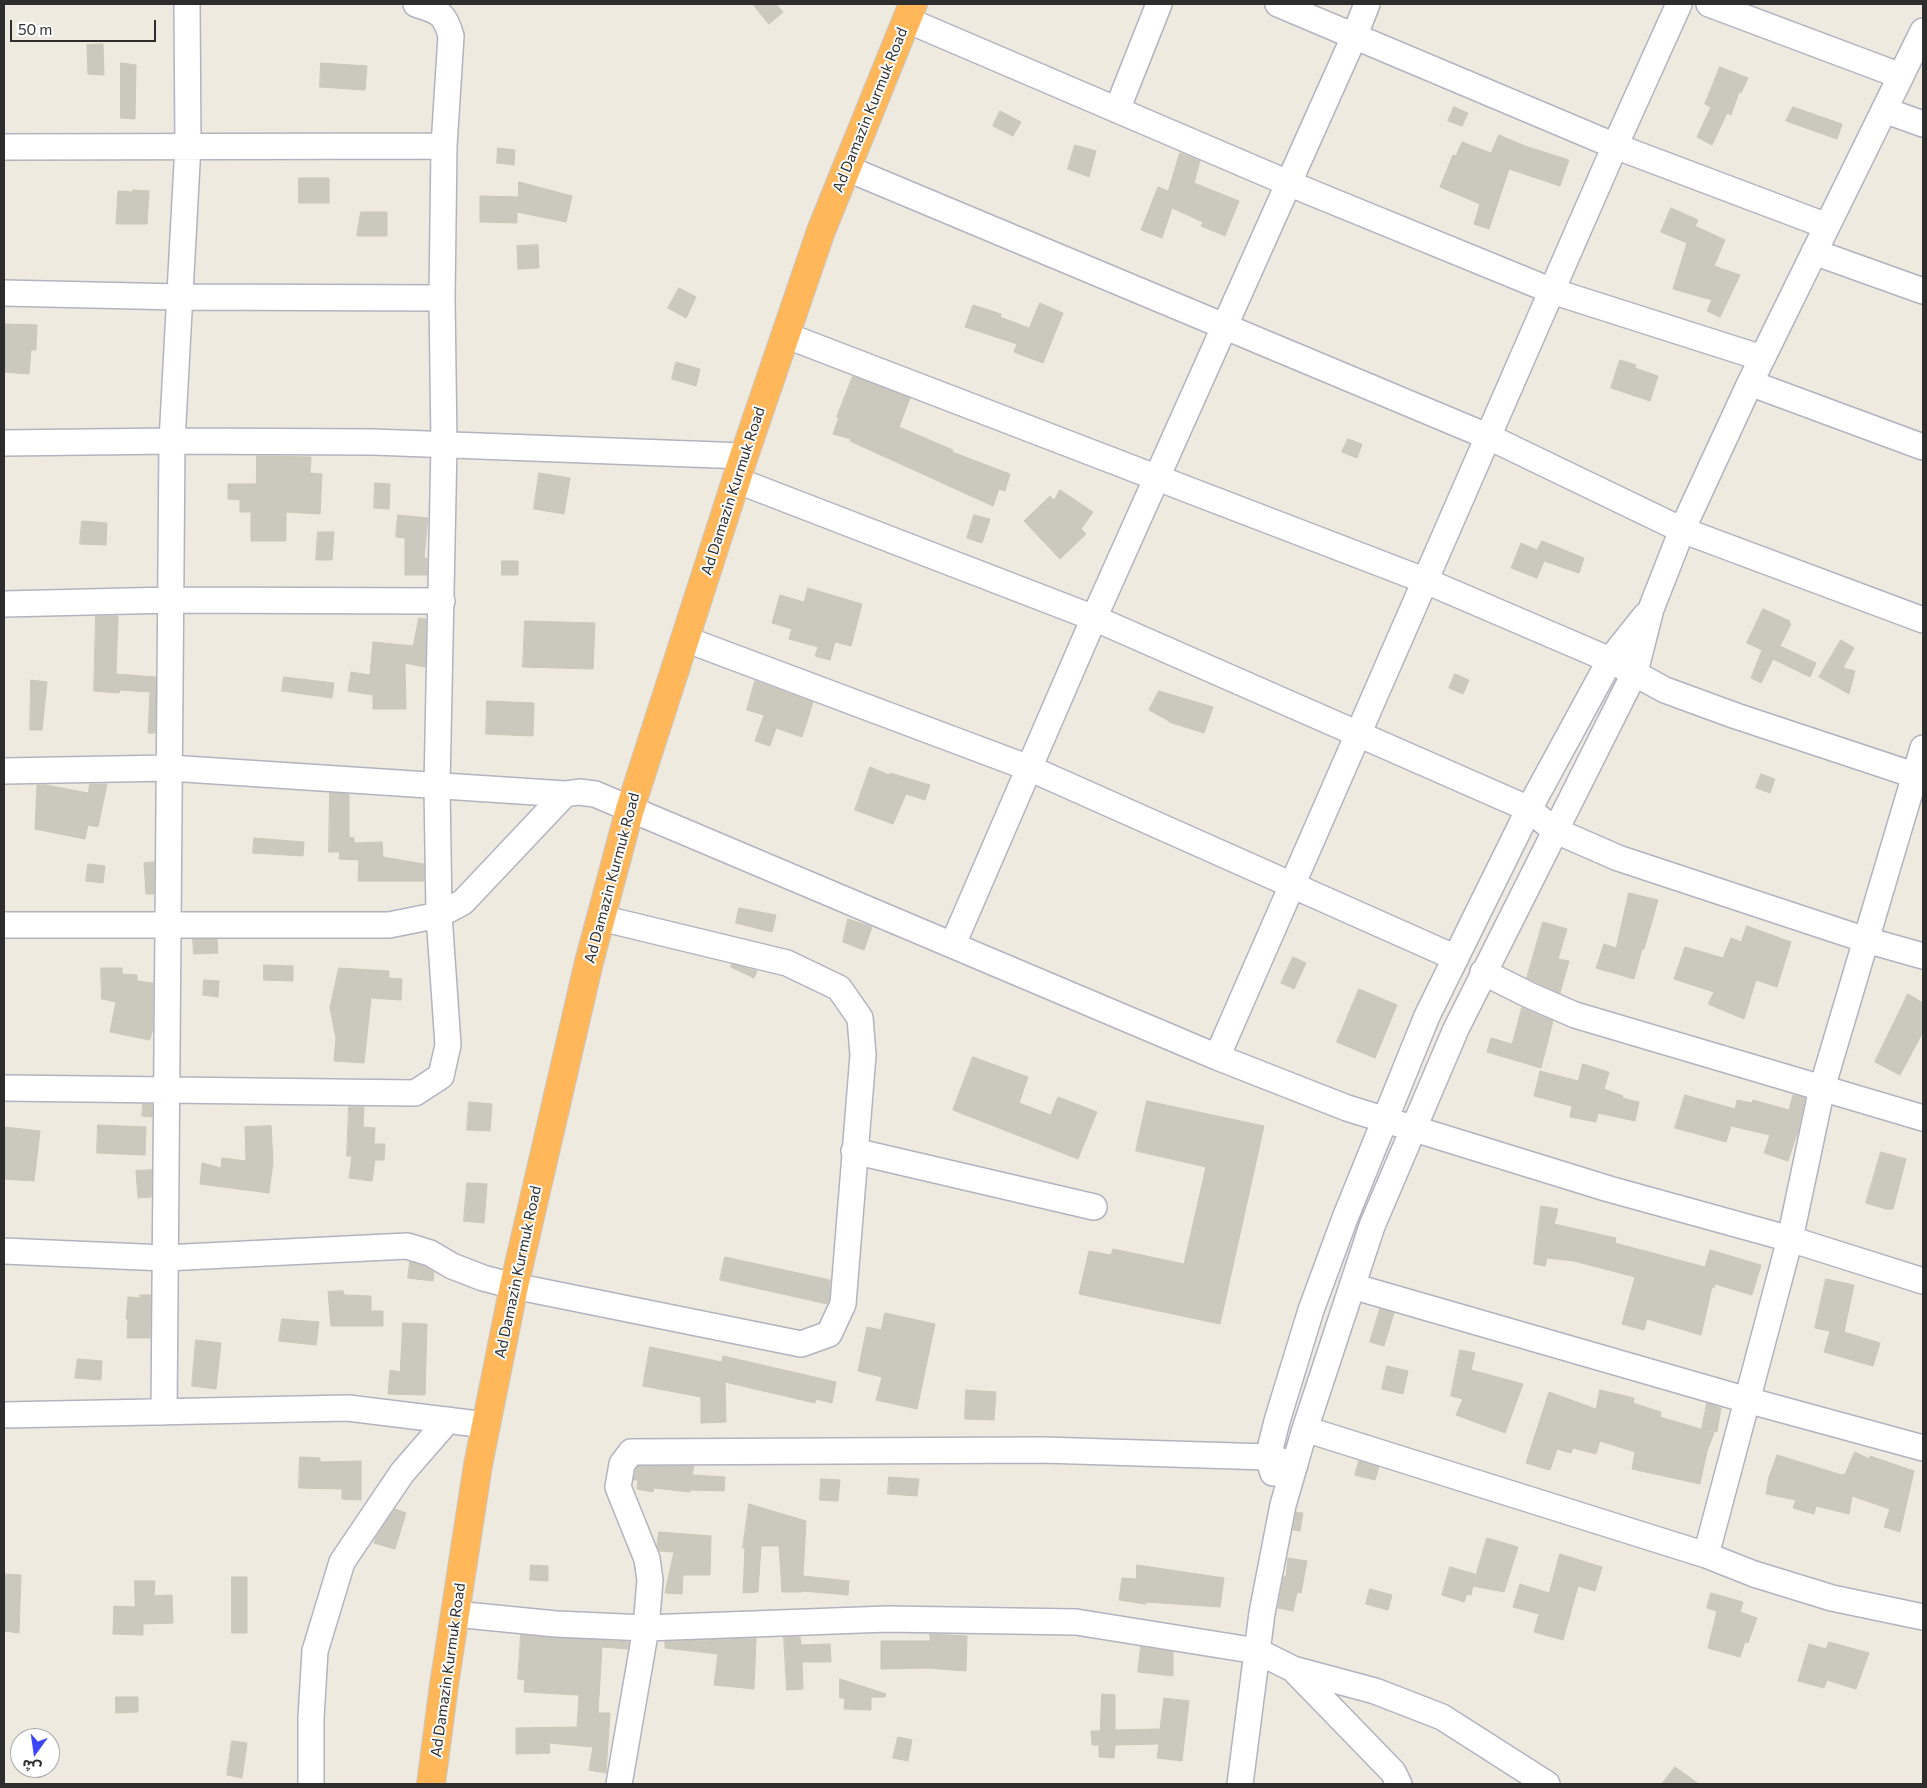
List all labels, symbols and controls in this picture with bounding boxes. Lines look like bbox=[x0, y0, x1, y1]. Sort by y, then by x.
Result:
scale bar bbox=[12, 10, 159, 42]
text: 50 m bbox=[18, 20, 52, 38]
street label: Ad Damazin Kurmuk Road bbox=[829, 25, 911, 195]
street label: Ad Damazin Kurmuk Road bbox=[697, 405, 769, 577]
street label: Ad Damazin Kurmuk Road bbox=[581, 791, 643, 965]
street label: Ad Damazin Kurmuk Road bbox=[491, 1184, 545, 1360]
street label: Ad Damazin Kurmuk Road bbox=[427, 1582, 469, 1758]
north arrow bbox=[10, 1728, 60, 1778]
text: ش bbox=[20, 1757, 43, 1778]

